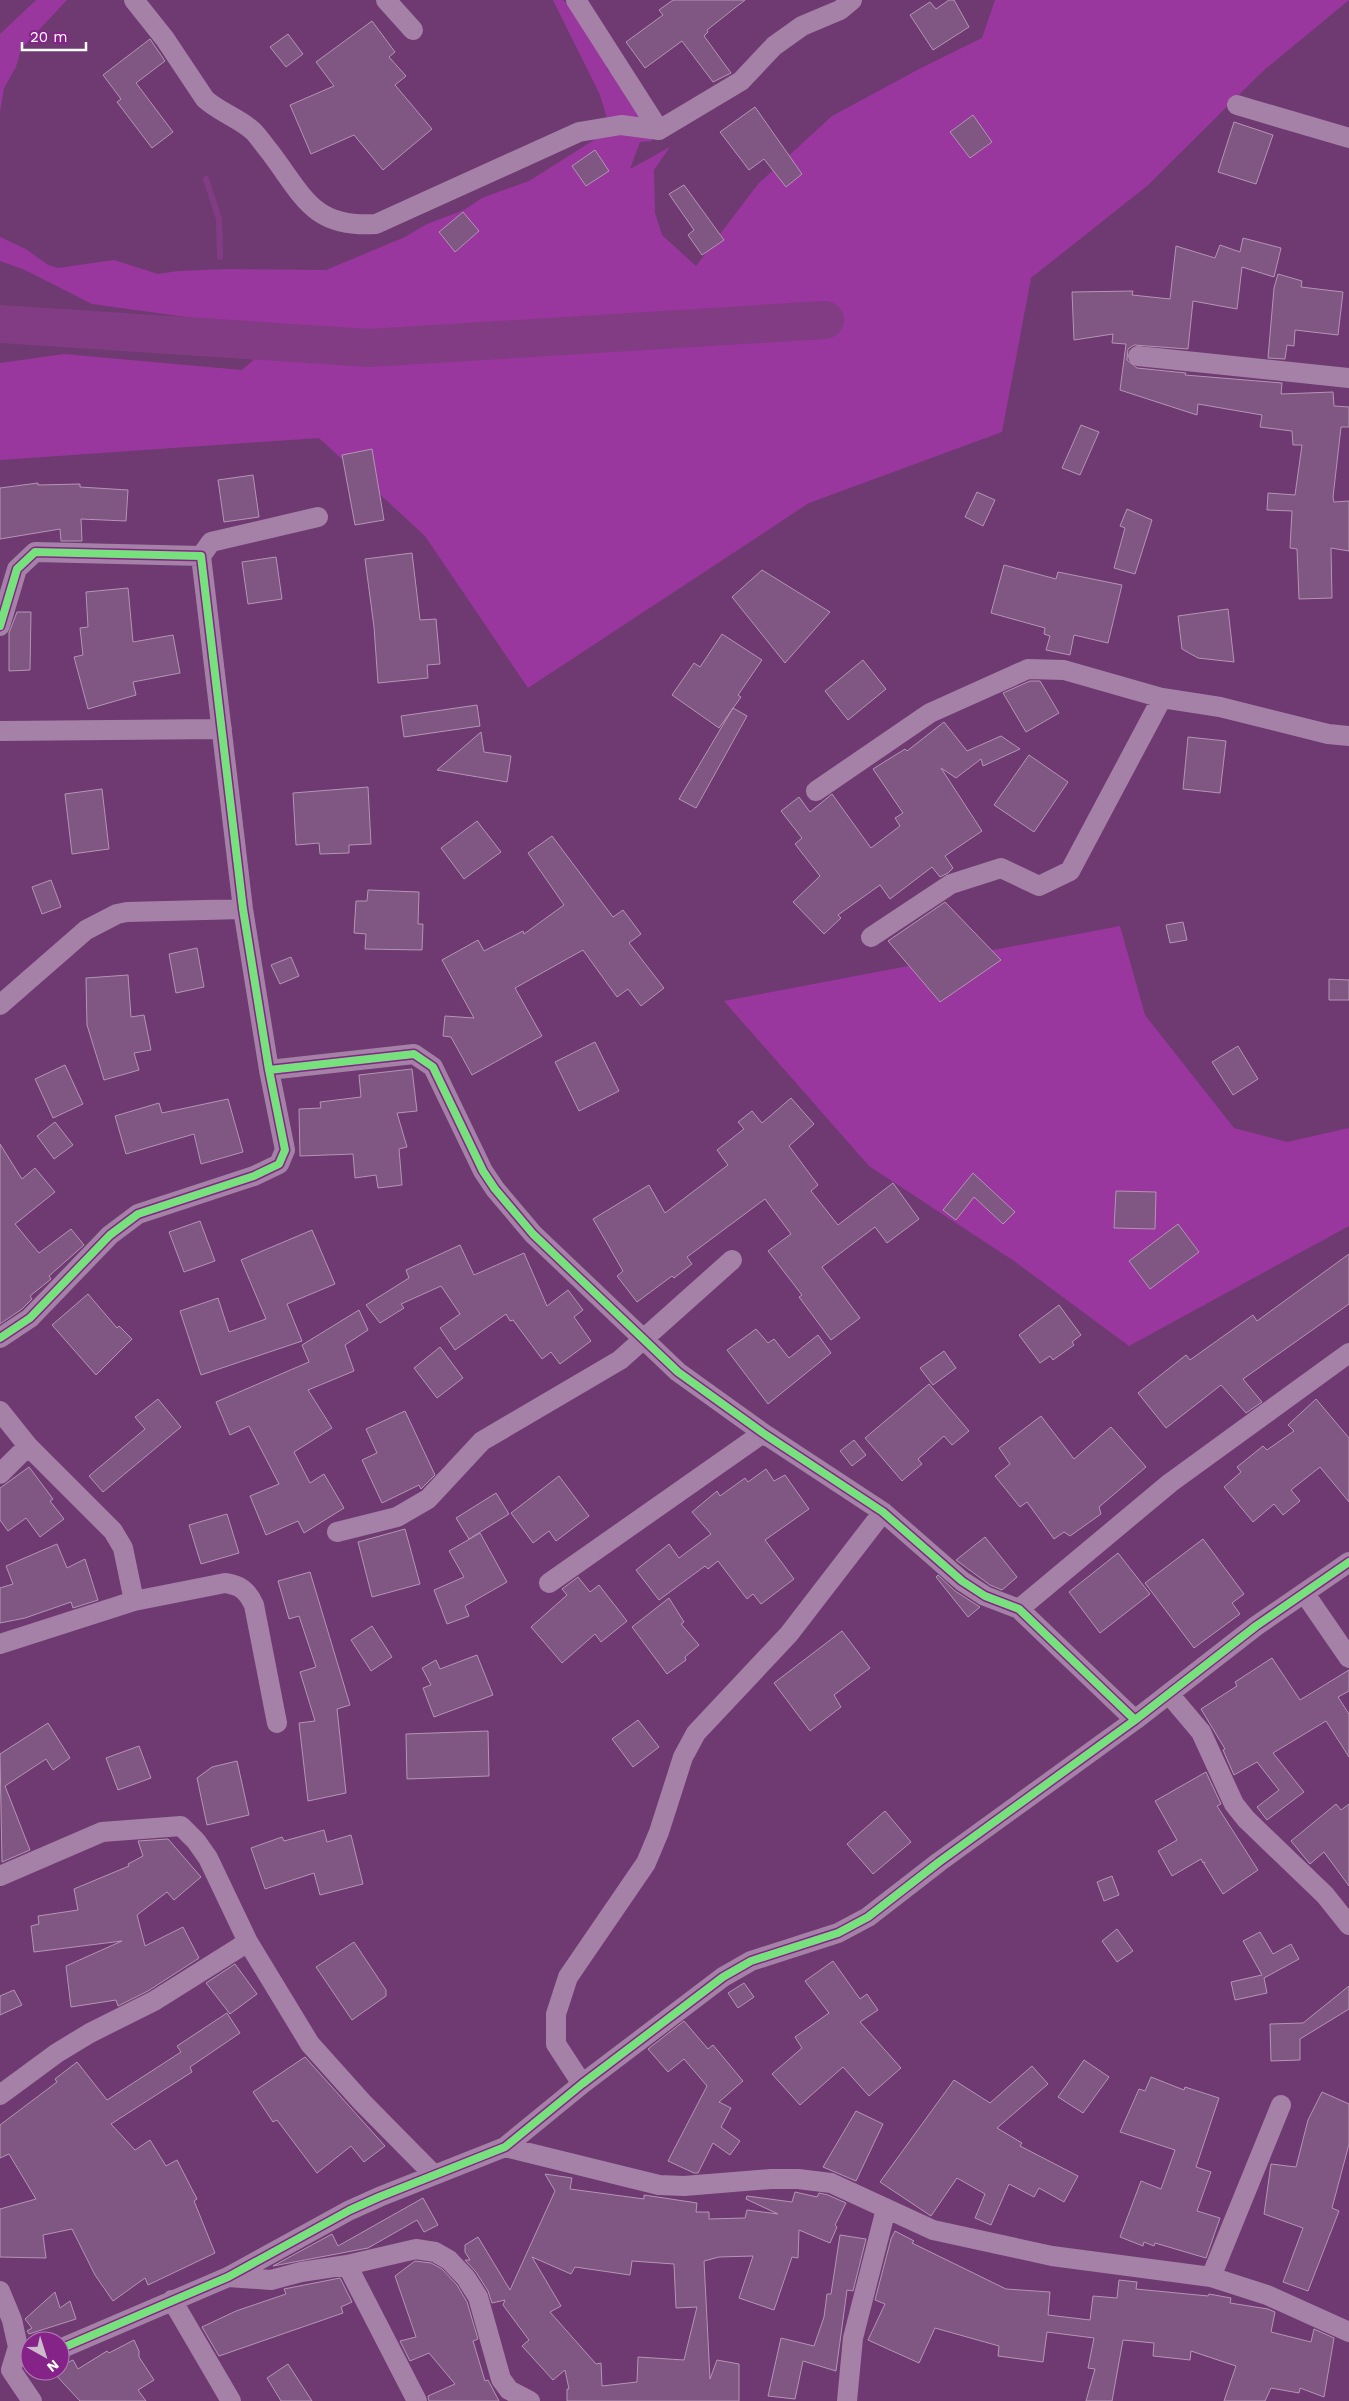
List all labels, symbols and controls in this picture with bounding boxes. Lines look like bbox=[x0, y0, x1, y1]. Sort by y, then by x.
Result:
scale bar bbox=[22, 20, 86, 52]
text: 20 m bbox=[30, 28, 68, 46]
north arrow bbox=[20, 2331, 70, 2381]
text: N bbox=[44, 2357, 62, 2376]

